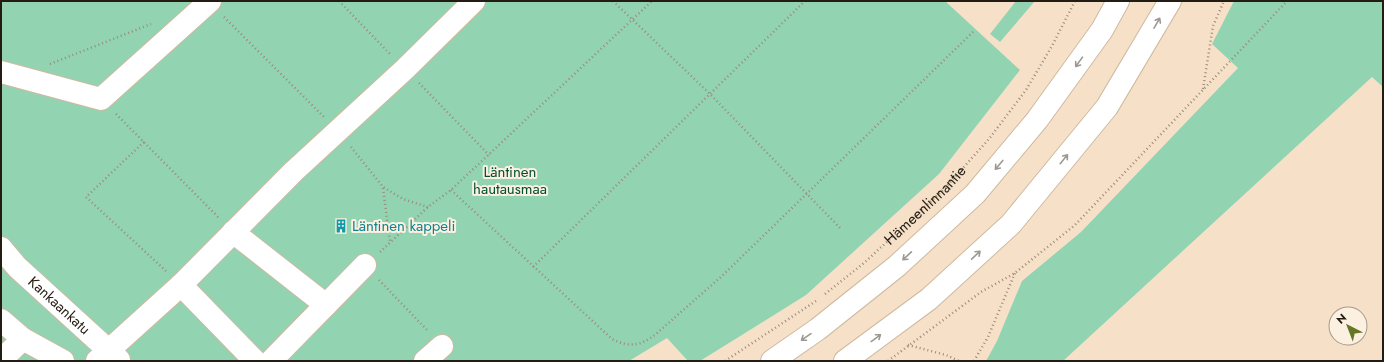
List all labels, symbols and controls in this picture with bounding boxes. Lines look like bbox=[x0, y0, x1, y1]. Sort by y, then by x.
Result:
one-way arrow bbox=[1153, 17, 1161, 29]
one-way arrow bbox=[1075, 57, 1083, 68]
one-way arrow bbox=[1059, 154, 1068, 164]
street label: Hämeenlinnantie bbox=[879, 160, 971, 250]
one-way arrow bbox=[995, 160, 1004, 170]
park label: Läntinen hautausmaa bbox=[473, 161, 547, 200]
place label: Läntinen kappeli bbox=[352, 215, 455, 237]
building icon: Läntinen kappeli bbox=[333, 218, 349, 234]
one-way arrow bbox=[971, 251, 981, 260]
one-way arrow bbox=[902, 252, 912, 261]
street label: Kankaankatu bbox=[23, 271, 95, 340]
north arrow bbox=[1328, 306, 1368, 346]
text: N bbox=[1333, 310, 1350, 327]
one-way arrow bbox=[800, 333, 811, 341]
one-way arrow bbox=[871, 334, 882, 342]

